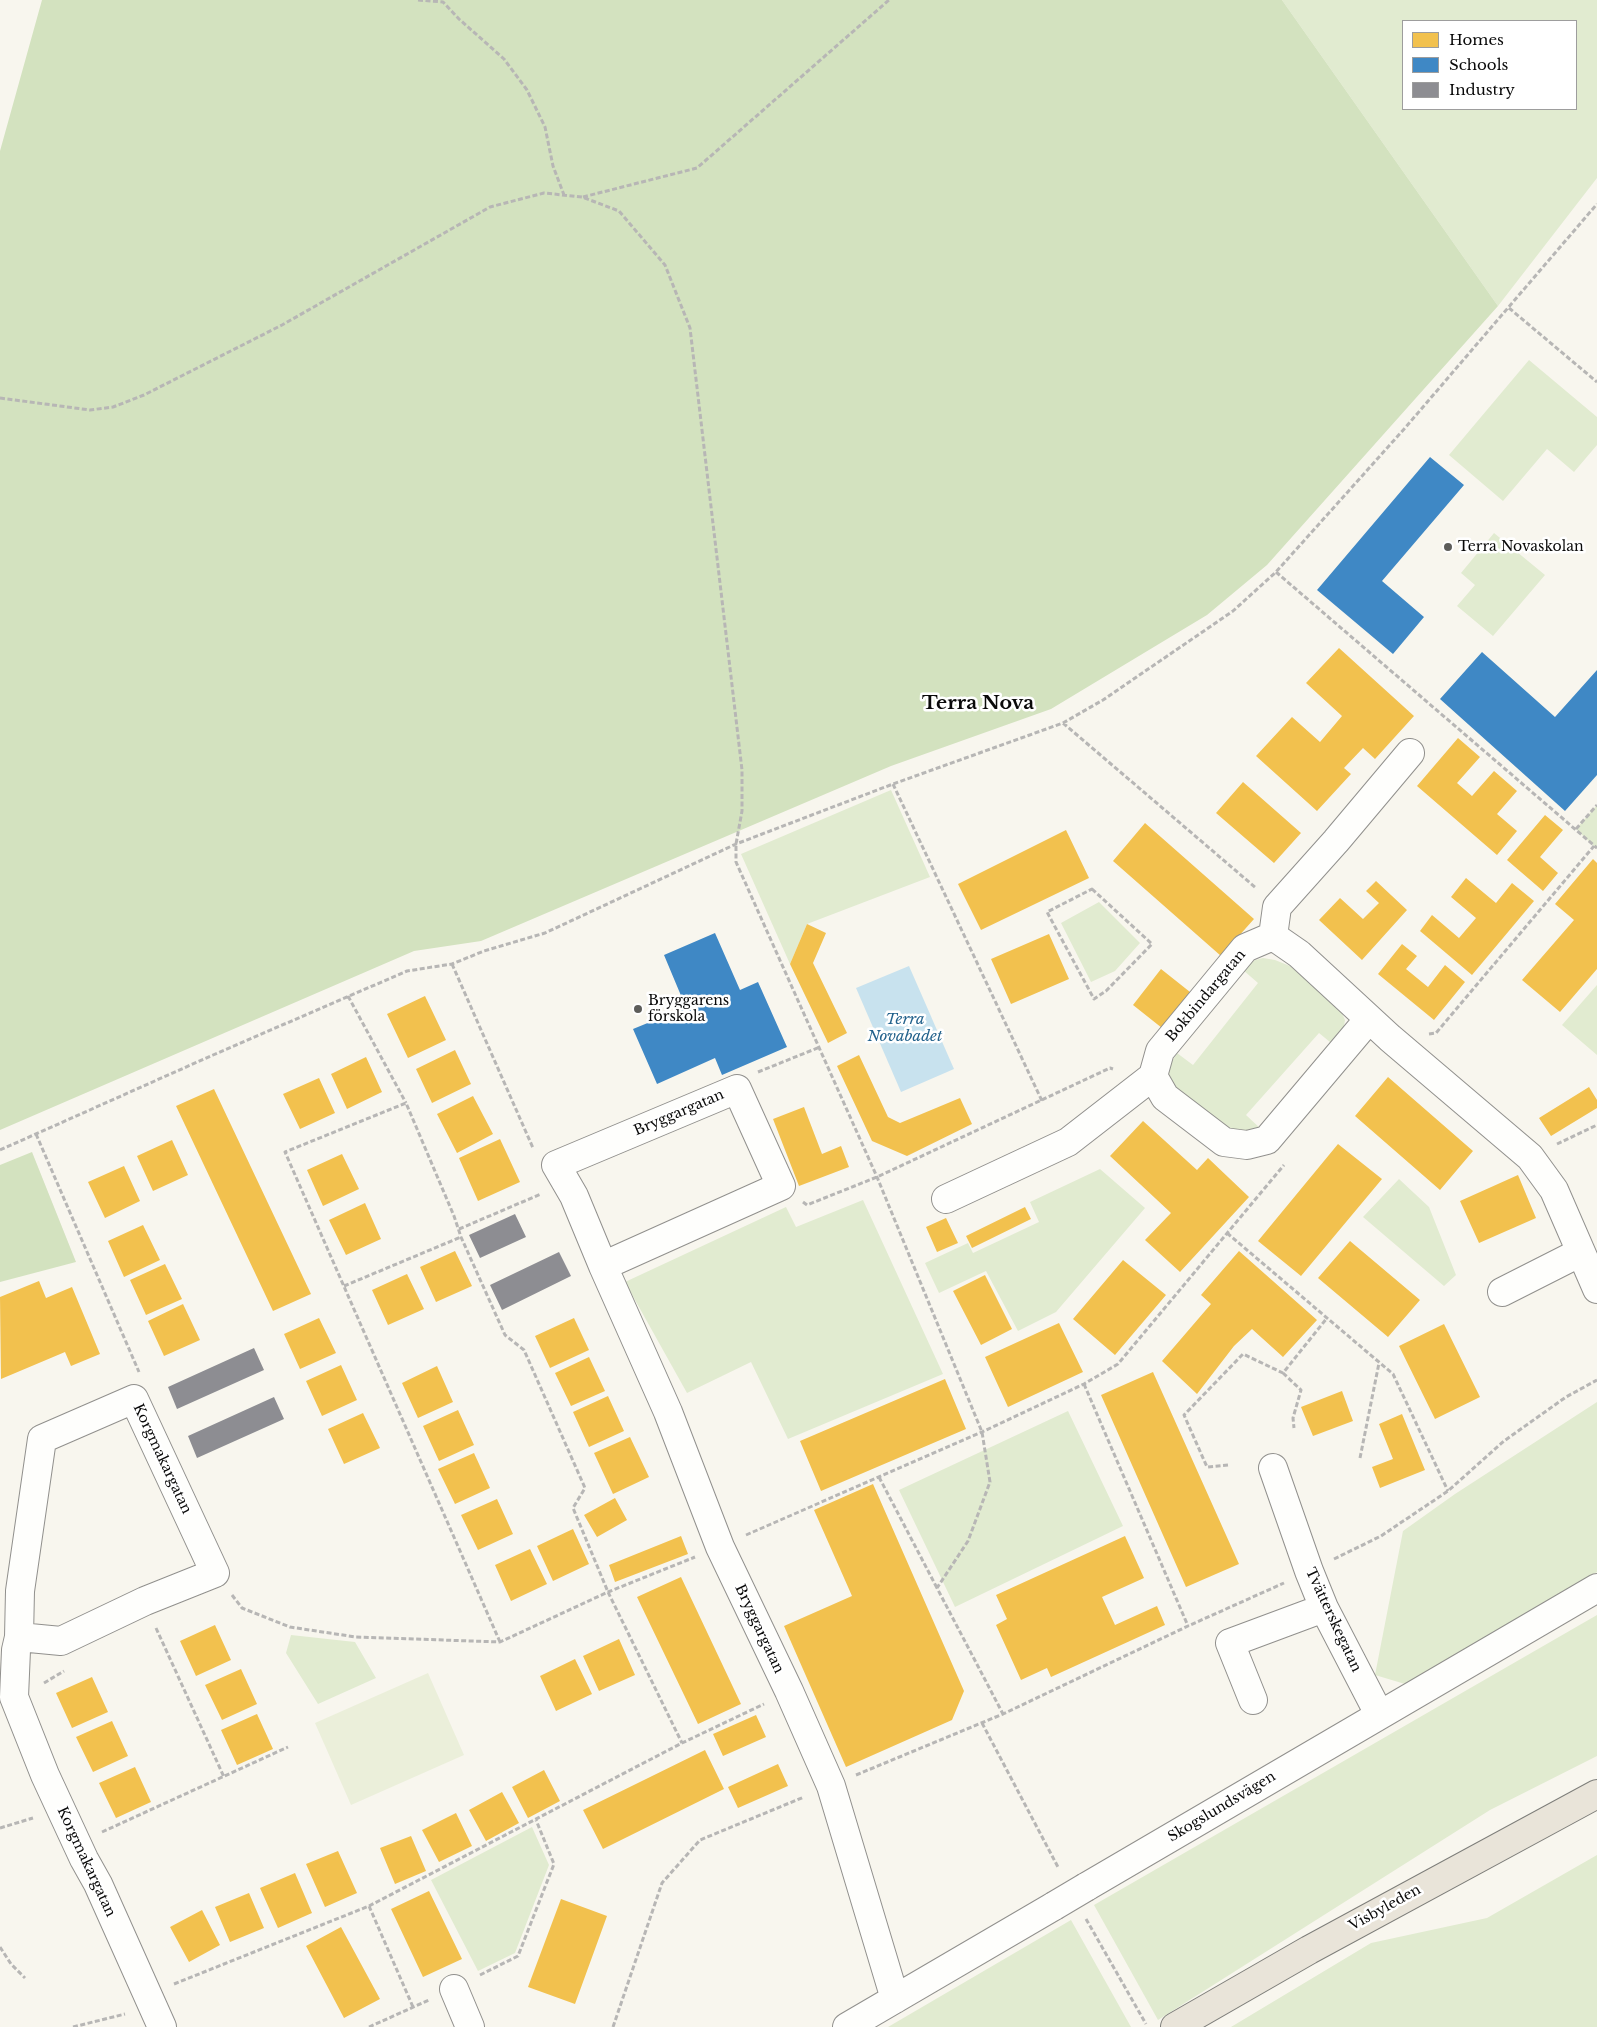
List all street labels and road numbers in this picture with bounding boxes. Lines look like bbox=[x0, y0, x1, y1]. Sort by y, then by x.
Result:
street label: Bokbindargatan bbox=[1163, 947, 1249, 1045]
street label: Bryggargatan bbox=[631, 1086, 727, 1140]
street label: Korgmakargatan bbox=[129, 1401, 195, 1517]
street label: Tvätterskegatan bbox=[1301, 1565, 1365, 1675]
street label: Bryggargatan bbox=[731, 1582, 787, 1676]
street label: Skogslundsvägen bbox=[1165, 1768, 1279, 1846]
street label: Korgmakargatan bbox=[53, 1804, 119, 1920]
street label: Visbyleden bbox=[1346, 1881, 1424, 1935]

